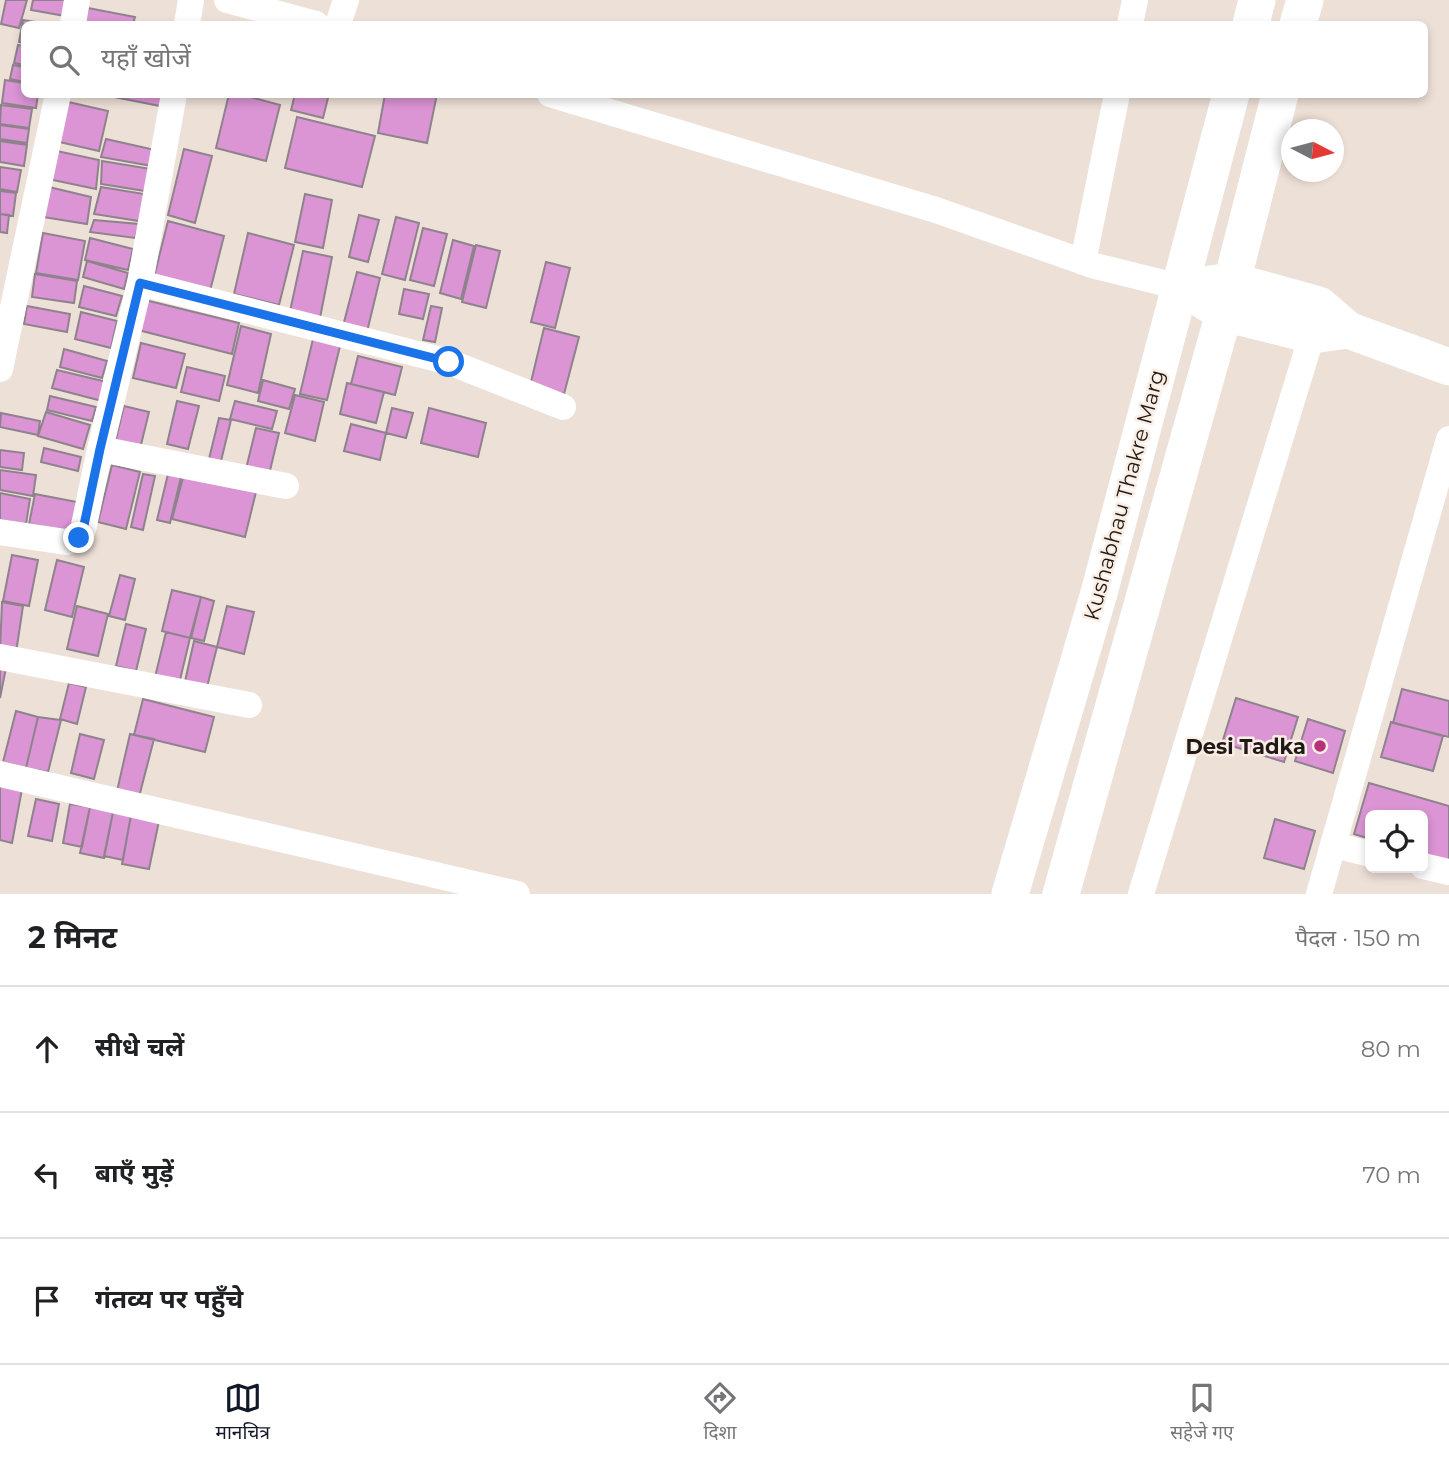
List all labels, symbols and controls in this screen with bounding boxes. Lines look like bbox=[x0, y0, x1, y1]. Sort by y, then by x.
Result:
search box bbox=[21, 21, 1428, 98]
icon: search bbox=[45, 41, 83, 79]
text: यहाँ खोजें bbox=[101, 42, 191, 74]
north arrow bbox=[1281, 119, 1344, 182]
route start bbox=[433, 346, 464, 377]
street label: Kushabhau Thakre Marg bbox=[1079, 367, 1169, 623]
route end bbox=[63, 522, 94, 553]
place label: Desi Tadka bbox=[1185, 734, 1306, 759]
marker: Desi Tadka bbox=[1312, 738, 1328, 754]
map controls bbox=[1365, 810, 1428, 873]
button: locate bbox=[1365, 810, 1428, 873]
text: 2 मिनट bbox=[28, 919, 117, 956]
text: पैदल · 150 m bbox=[1295, 924, 1421, 952]
icon: ahead bbox=[28, 1030, 66, 1068]
text: सीधे चलें bbox=[95, 1031, 184, 1063]
text: 80 m bbox=[1361, 1035, 1421, 1063]
icon: left bbox=[28, 1156, 66, 1194]
text: बाएँ मुड़ें bbox=[95, 1157, 174, 1189]
text: 70 m bbox=[1362, 1161, 1421, 1189]
icon: arrive bbox=[28, 1282, 66, 1320]
text: गंतव्य पर पहुँचे bbox=[95, 1283, 243, 1315]
tab: मानचित्र bbox=[216, 1379, 270, 1447]
tab: दिशा bbox=[701, 1379, 739, 1447]
tab: सहेजे गए bbox=[1170, 1379, 1233, 1447]

